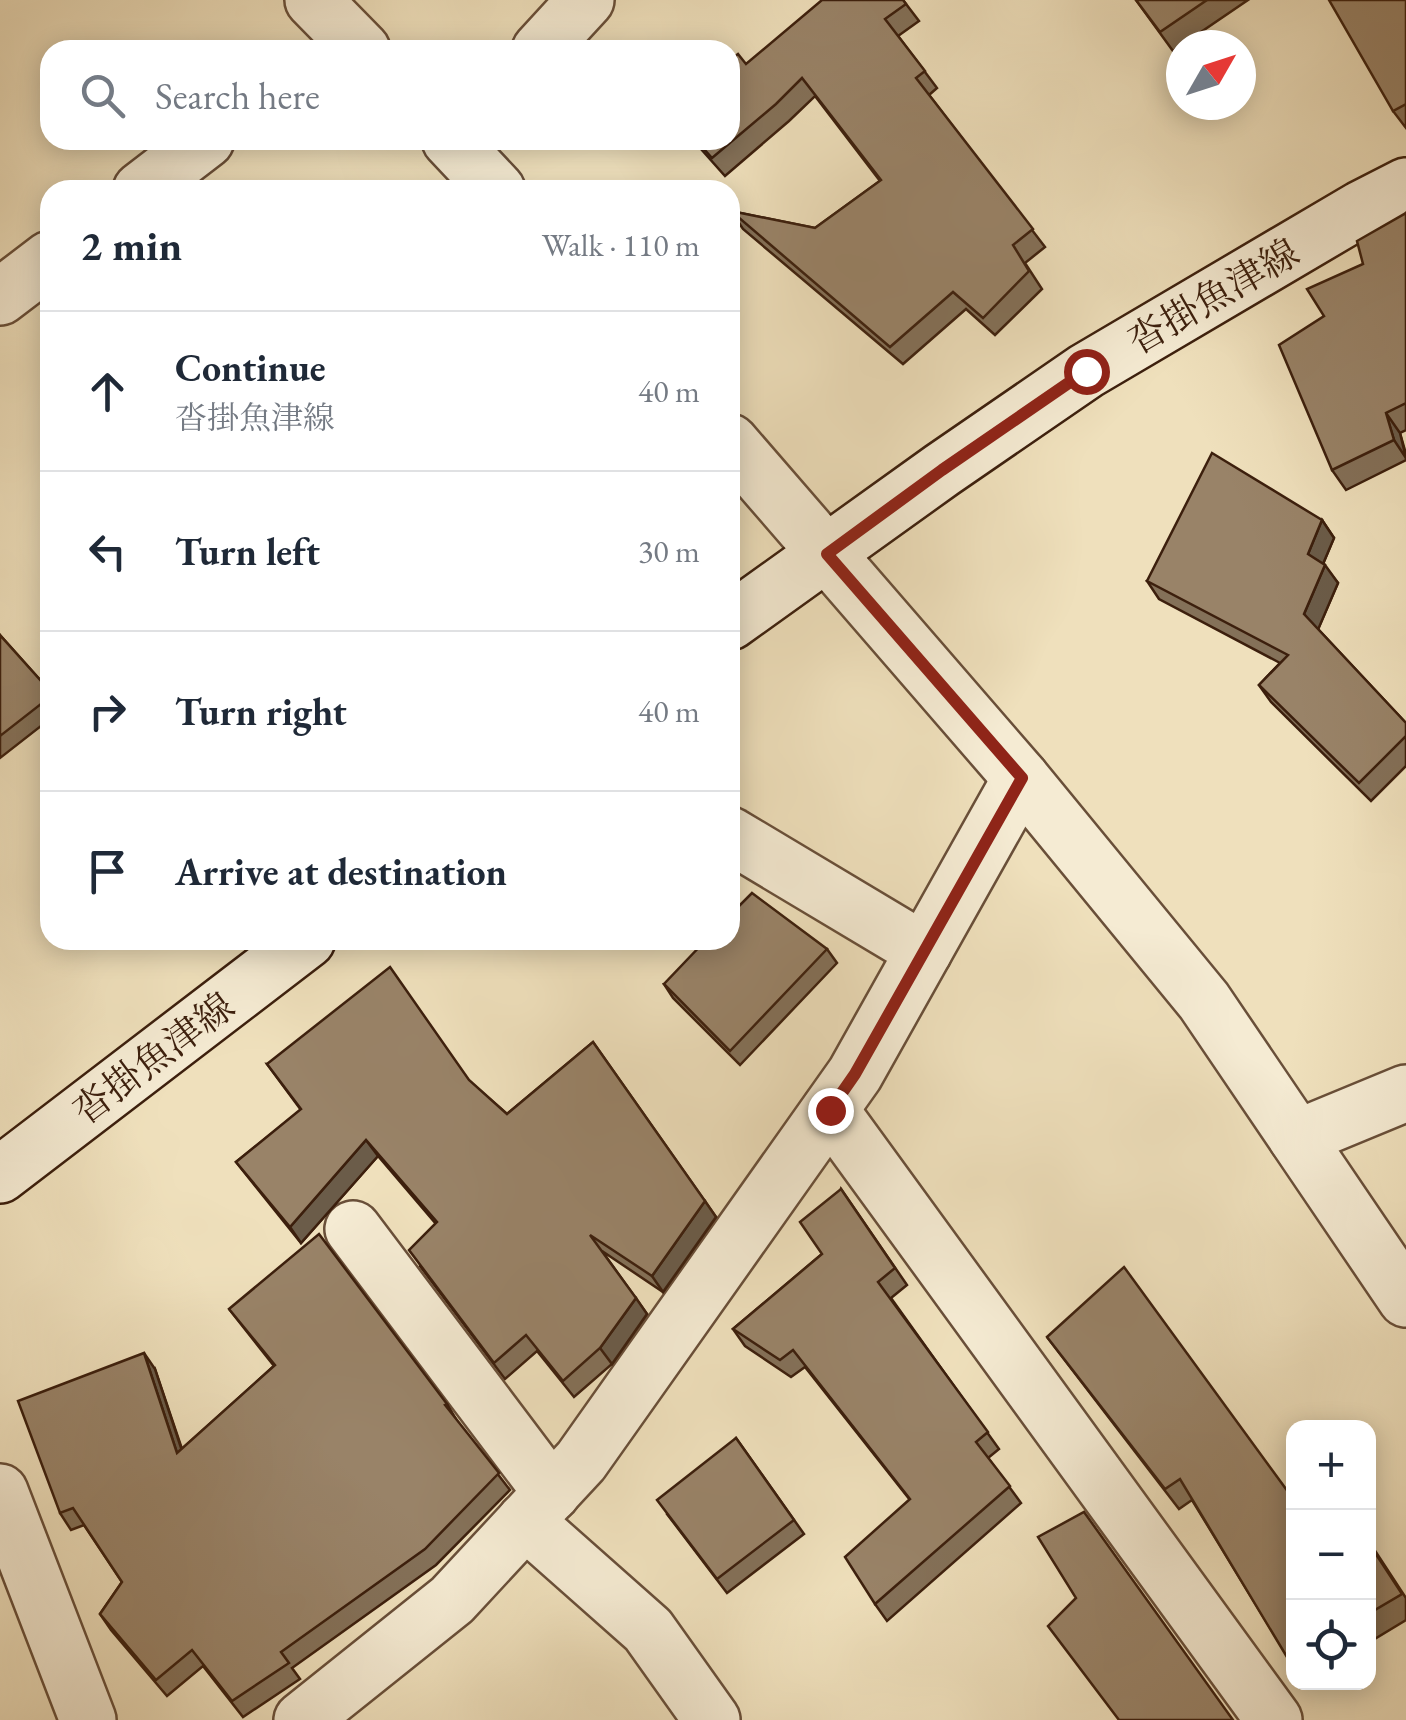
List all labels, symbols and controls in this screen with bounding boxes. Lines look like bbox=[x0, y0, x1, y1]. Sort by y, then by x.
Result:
north arrow bbox=[1166, 30, 1256, 120]
search box bbox=[40, 40, 740, 150]
icon: search bbox=[75, 68, 130, 123]
text: Search here bbox=[155, 71, 320, 120]
text: 2 min bbox=[80, 218, 182, 273]
text: Walk · 110 m bbox=[542, 224, 700, 266]
street label: 沓掛魚津線 bbox=[1118, 227, 1308, 365]
text: Continue bbox=[175, 343, 326, 392]
route start bbox=[1064, 349, 1110, 395]
icon: ahead bbox=[80, 364, 135, 419]
text: 40 m bbox=[638, 370, 700, 412]
text: 沓掛魚津線 bbox=[175, 397, 335, 439]
icon: left bbox=[80, 524, 135, 579]
text: Turn left bbox=[175, 527, 320, 576]
text: 30 m bbox=[638, 530, 700, 572]
icon: right bbox=[80, 684, 135, 739]
text: Turn right bbox=[175, 687, 347, 736]
text: 40 m bbox=[638, 690, 700, 732]
icon: arrive bbox=[80, 844, 135, 899]
text: Arrive at destination bbox=[175, 847, 507, 896]
street label: 沓掛魚津線 bbox=[62, 981, 244, 1135]
route end bbox=[808, 1088, 854, 1134]
map controls bbox=[1286, 1420, 1376, 1690]
button: + bbox=[1286, 1420, 1376, 1510]
button: − bbox=[1286, 1510, 1376, 1600]
button: locate bbox=[1286, 1600, 1376, 1690]

